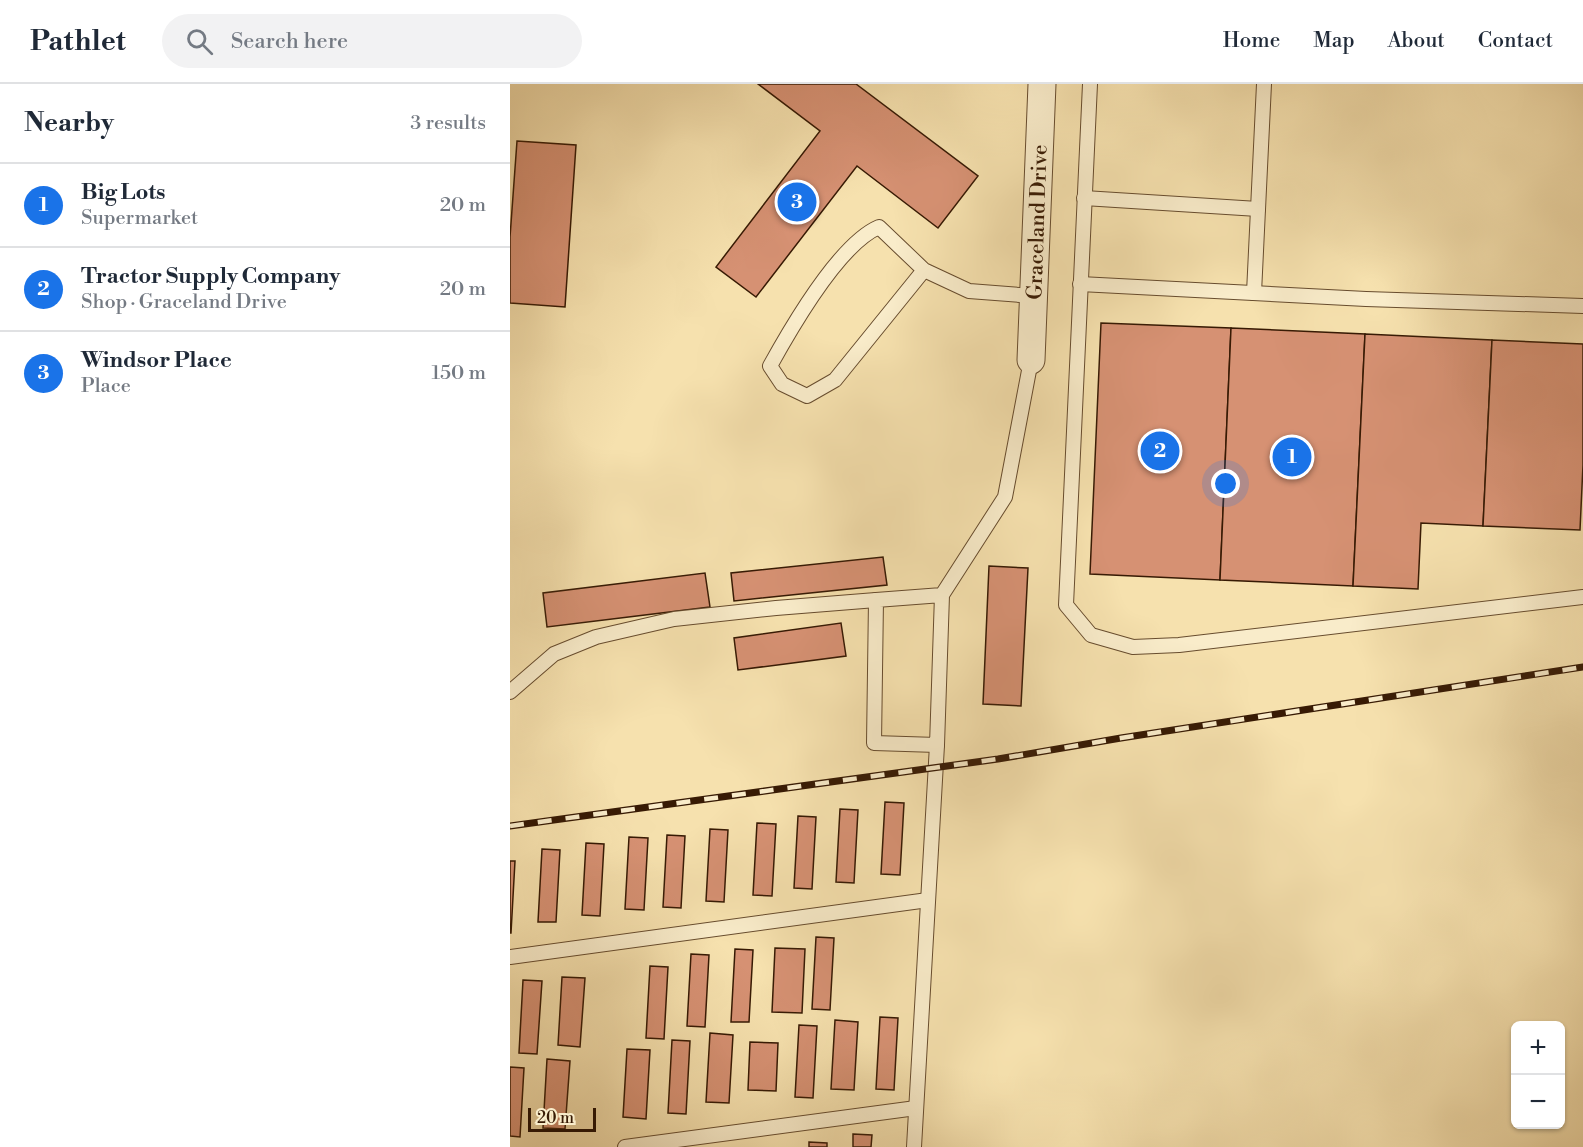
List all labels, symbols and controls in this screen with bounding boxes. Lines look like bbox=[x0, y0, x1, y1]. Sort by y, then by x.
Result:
search box bbox=[162, 14, 582, 68]
text: Pathlet bbox=[30, 24, 126, 59]
icon: search bbox=[183, 25, 216, 58]
text: Search here bbox=[231, 28, 348, 55]
text: Home bbox=[1223, 28, 1280, 54]
text: Map bbox=[1313, 28, 1355, 54]
text: About bbox=[1388, 28, 1445, 54]
text: Contact bbox=[1478, 28, 1553, 54]
text: Nearby bbox=[24, 107, 114, 139]
text: 3 results bbox=[410, 111, 486, 136]
street label: Graceland Drive bbox=[1022, 144, 1054, 300]
text: Big Lots bbox=[81, 179, 165, 206]
pin: 3 bbox=[778, 180, 816, 224]
text: 1 bbox=[39, 193, 48, 218]
text: 20 m bbox=[440, 193, 486, 218]
text: Supermarket bbox=[81, 206, 198, 231]
text: Tractor Supply Company bbox=[81, 263, 340, 290]
text: 2 bbox=[37, 277, 50, 302]
text: 20 m bbox=[440, 277, 486, 302]
text: Shop · Graceland Drive bbox=[81, 290, 287, 315]
text: Windsor Place bbox=[81, 347, 232, 374]
text: 3 bbox=[37, 361, 50, 386]
text: 150 m bbox=[431, 361, 486, 386]
text: Place bbox=[81, 374, 131, 399]
pin: 2 bbox=[1140, 428, 1180, 473]
pin: 1 bbox=[1272, 434, 1312, 479]
your location bbox=[1211, 469, 1240, 498]
map controls bbox=[1511, 1021, 1565, 1129]
button: + bbox=[1511, 1021, 1565, 1075]
button: − bbox=[1511, 1075, 1565, 1129]
scale bar bbox=[528, 1105, 596, 1132]
text: 20 m bbox=[537, 1108, 574, 1128]

